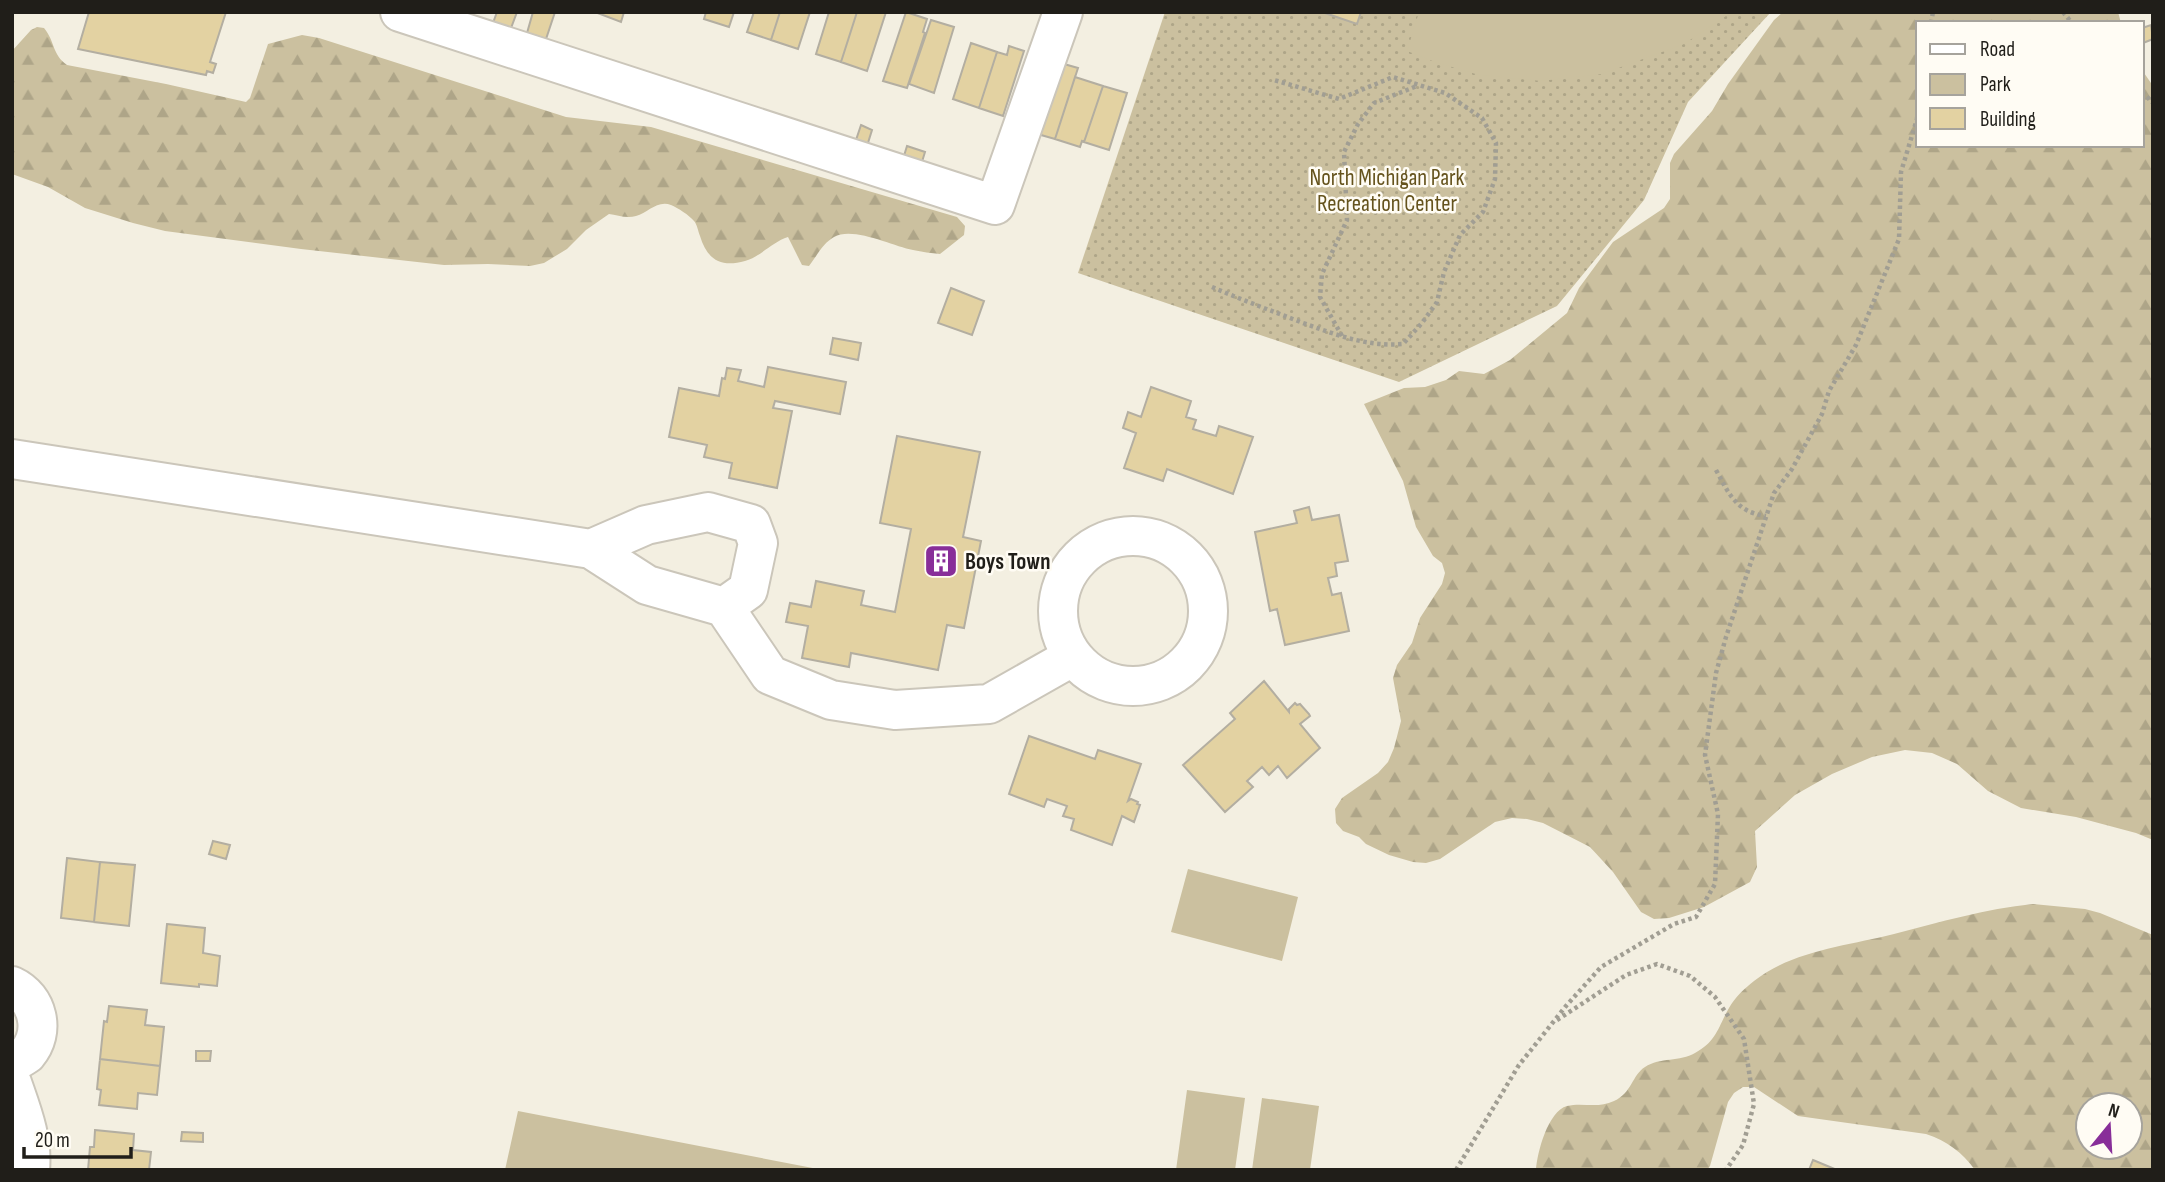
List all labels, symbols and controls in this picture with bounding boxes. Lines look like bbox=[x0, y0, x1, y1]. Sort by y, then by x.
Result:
legend bbox=[1916, 21, 2144, 147]
text: Road bbox=[1980, 37, 2015, 62]
text: Park bbox=[1980, 72, 2011, 97]
text: Building bbox=[1980, 107, 2036, 132]
park label: North Michigan Park Recreation Center bbox=[1310, 164, 1465, 218]
building icon: Boys Town bbox=[922, 542, 960, 580]
place label: Boys Town bbox=[965, 548, 1050, 576]
north arrow bbox=[2074, 1091, 2144, 1161]
text: N bbox=[2105, 1099, 2122, 1124]
scale bar bbox=[24, 1116, 131, 1160]
text: 20 m bbox=[35, 1128, 70, 1153]

